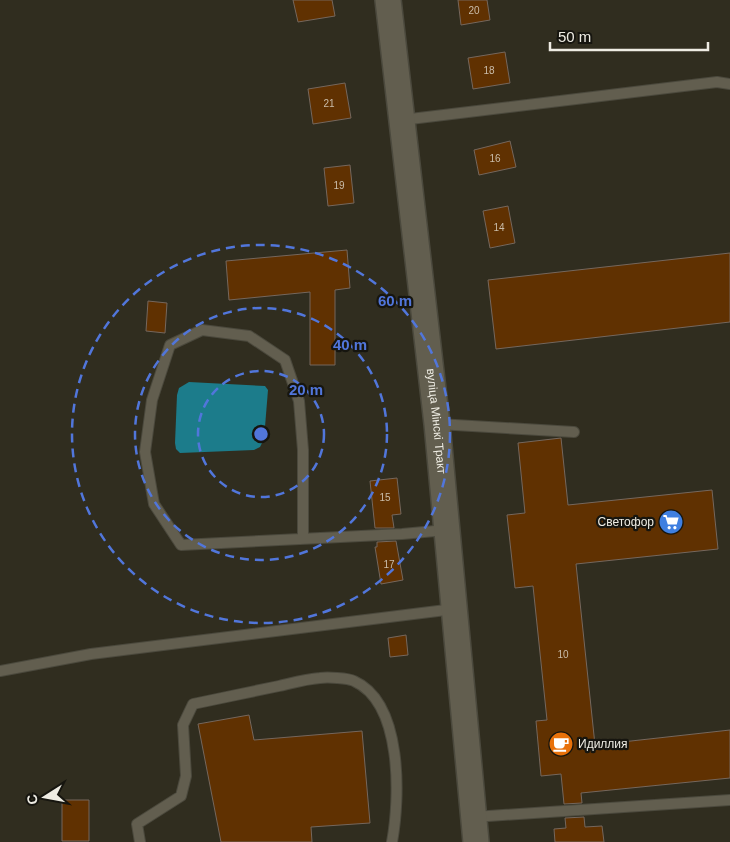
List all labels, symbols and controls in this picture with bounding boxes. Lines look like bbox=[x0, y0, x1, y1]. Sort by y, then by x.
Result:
house number: 20 bbox=[468, 5, 480, 16]
scale bar bbox=[550, 20, 708, 52]
text: 50 m bbox=[558, 28, 591, 45]
house number: 18 bbox=[483, 65, 495, 76]
house number: 21 bbox=[323, 98, 335, 109]
house number: 16 bbox=[489, 153, 501, 164]
house number: 19 bbox=[333, 180, 345, 191]
house number: 14 bbox=[493, 222, 505, 233]
text: 60 m bbox=[378, 292, 412, 309]
text: 40 m bbox=[333, 336, 367, 353]
street label: вуліца Мінскі Тракт bbox=[424, 368, 449, 475]
text: 20 m bbox=[289, 381, 323, 398]
centre of rings bbox=[252, 425, 270, 443]
house number: 15 bbox=[379, 492, 391, 503]
supermarket icon: Светофор bbox=[658, 509, 684, 535]
place label: Светофор bbox=[598, 515, 654, 529]
house number: 17 bbox=[383, 559, 395, 570]
house number: 10 bbox=[557, 649, 569, 660]
cafe icon: Идиллия bbox=[548, 731, 574, 757]
place label: Идиллия bbox=[578, 737, 628, 751]
north arrow bbox=[20, 772, 70, 822]
text: С bbox=[23, 793, 41, 806]

